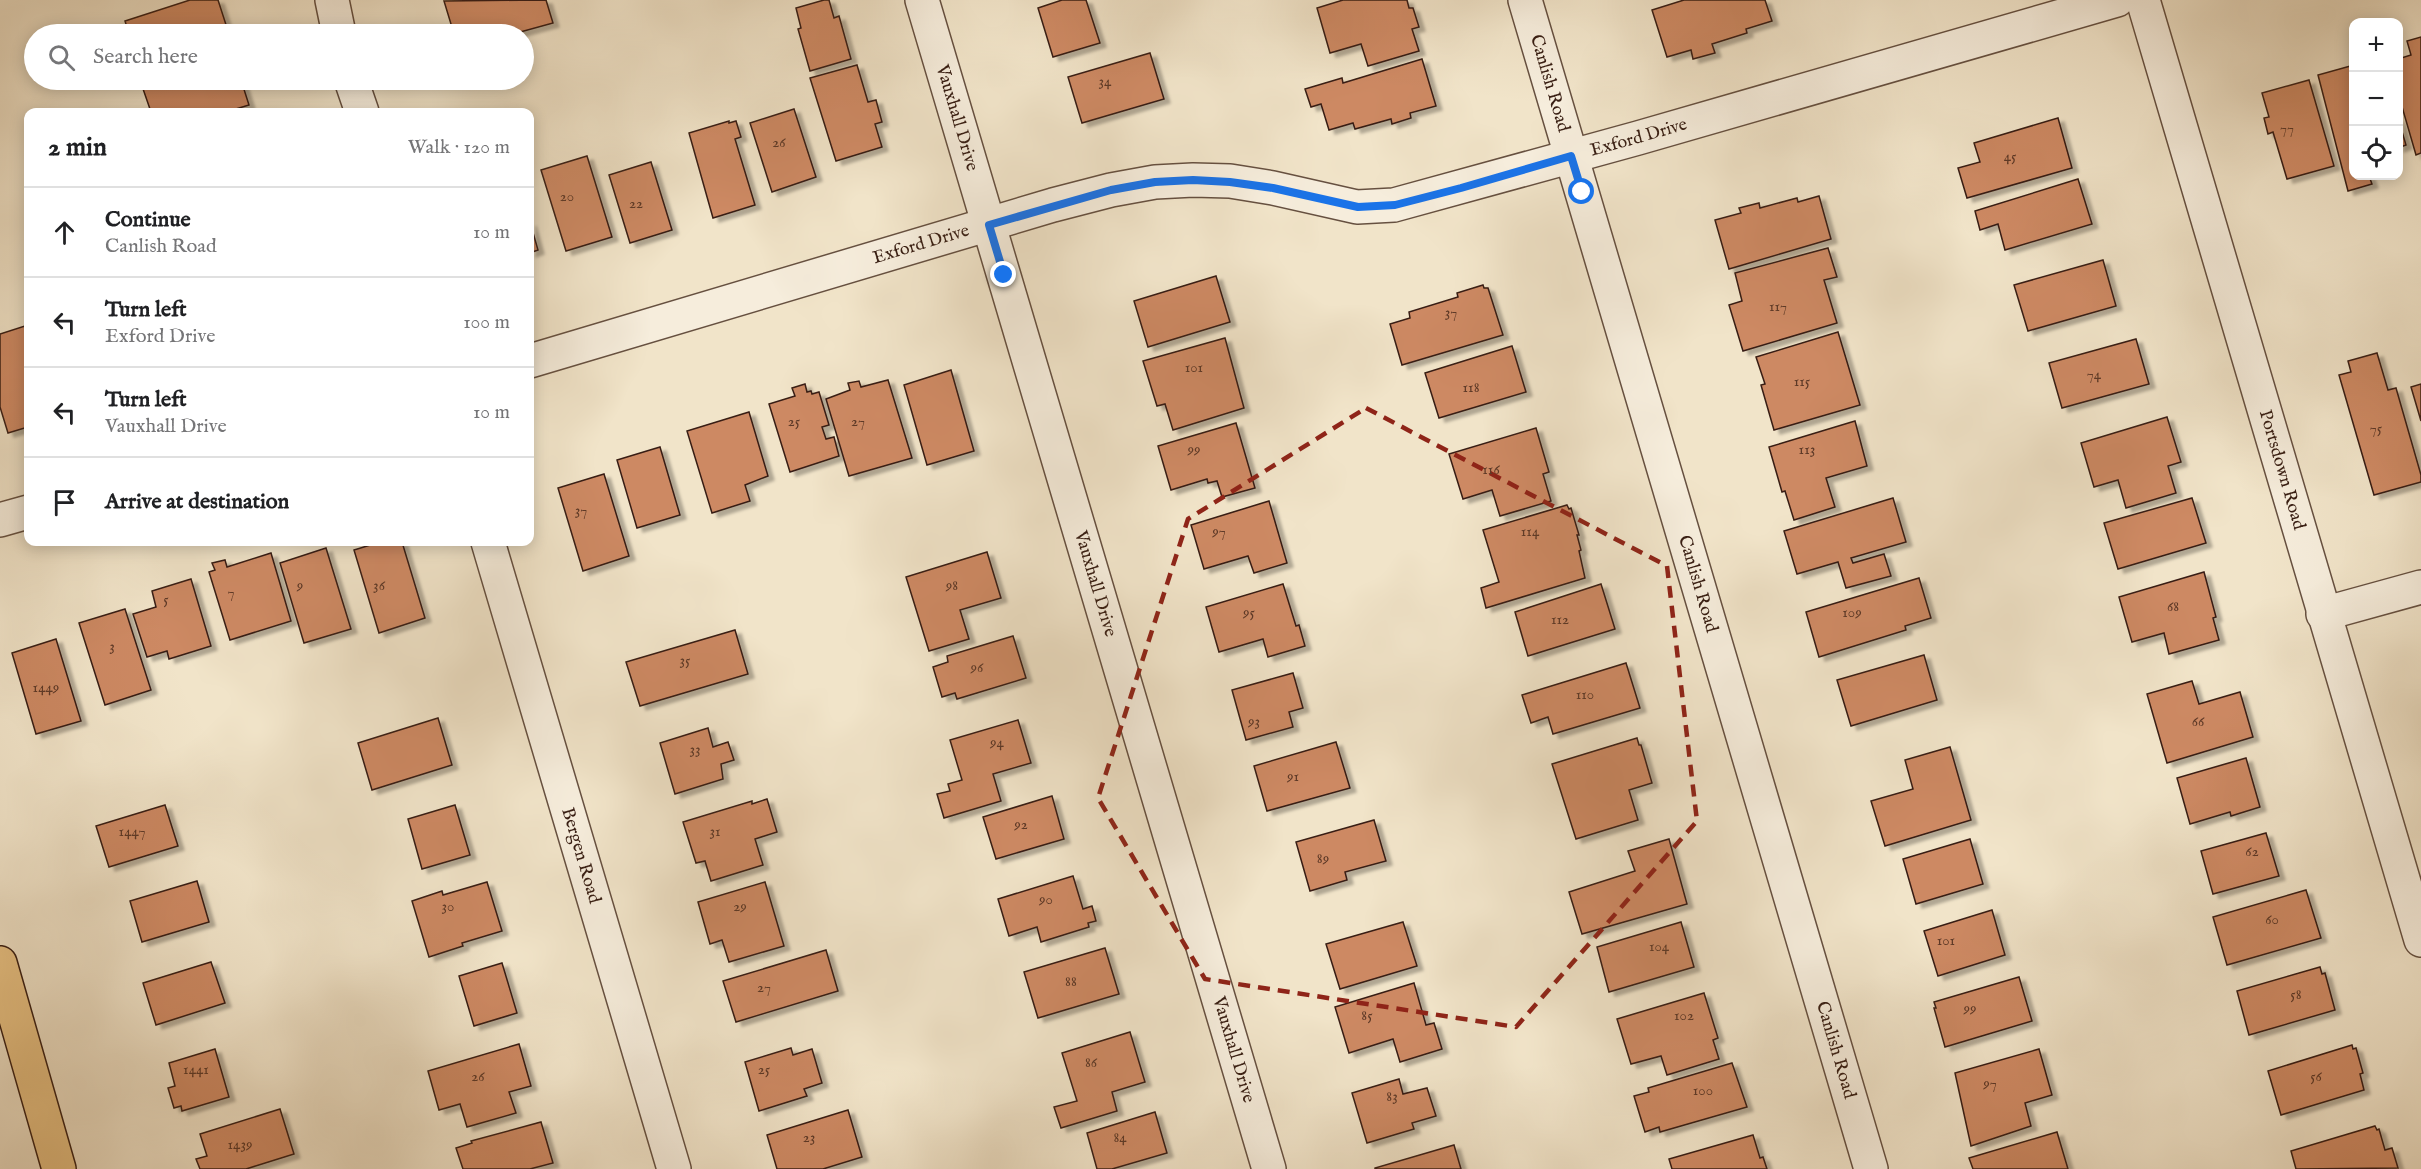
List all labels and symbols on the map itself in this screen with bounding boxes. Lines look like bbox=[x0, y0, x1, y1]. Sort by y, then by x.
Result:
street label: Canlish Road bbox=[1524, 32, 1575, 135]
street label: Vauxhall Drive bbox=[930, 61, 984, 174]
house number: 34 bbox=[1099, 72, 1112, 91]
street label: Exford Drive bbox=[1588, 113, 1690, 162]
house number: 77 bbox=[2280, 119, 2294, 138]
house number: 26 bbox=[772, 133, 786, 152]
house number: 45 bbox=[2004, 147, 2017, 166]
route start bbox=[1568, 178, 1594, 204]
house number: 20 bbox=[560, 187, 574, 206]
house number: 22 bbox=[629, 194, 643, 213]
street label: Exford Drive bbox=[870, 219, 972, 270]
route end bbox=[990, 261, 1016, 287]
house number: 117 bbox=[1769, 297, 1787, 316]
house number: 37 bbox=[1445, 303, 1457, 322]
house number: 101 bbox=[1185, 358, 1203, 377]
house number: 74 bbox=[2087, 365, 2102, 384]
house number: 115 bbox=[1794, 372, 1811, 391]
house number: 118 bbox=[1462, 378, 1480, 397]
street label: Portsdown Road bbox=[2253, 407, 2311, 533]
house number: 25 bbox=[788, 412, 801, 431]
house number: 27 bbox=[851, 412, 865, 431]
house number: 75 bbox=[2370, 419, 2383, 438]
house number: 99 bbox=[1186, 440, 1201, 459]
house number: 113 bbox=[1799, 440, 1815, 459]
house number: 116 bbox=[1482, 460, 1500, 479]
house number: 37 bbox=[575, 501, 587, 520]
house number: 97 bbox=[1211, 522, 1226, 541]
house number: 114 bbox=[1521, 522, 1540, 541]
street label: Vauxhall Drive bbox=[1068, 527, 1122, 640]
street label: Canlish Road bbox=[1673, 532, 1723, 636]
house number: 9 bbox=[296, 576, 303, 595]
house number: 36 bbox=[373, 576, 386, 595]
house number: 98 bbox=[945, 576, 958, 595]
house number: 7 bbox=[227, 583, 235, 602]
house number: 5 bbox=[163, 590, 169, 609]
house number: 68 bbox=[2167, 597, 2179, 616]
house number: 95 bbox=[1242, 603, 1256, 622]
house number: 109 bbox=[1842, 603, 1862, 622]
house number: 112 bbox=[1551, 610, 1569, 629]
house number: 3 bbox=[109, 637, 115, 656]
house number: 35 bbox=[679, 651, 691, 670]
house number: 96 bbox=[970, 658, 984, 677]
house number: 1449 bbox=[33, 678, 59, 697]
house number: 110 bbox=[1576, 685, 1594, 704]
house number: 93 bbox=[1247, 712, 1260, 731]
house number: 66 bbox=[2192, 712, 2205, 731]
house number: 94 bbox=[989, 733, 1005, 752]
house number: 33 bbox=[689, 740, 701, 759]
house number: 91 bbox=[1286, 767, 1299, 786]
street label: Bergen Road bbox=[556, 805, 606, 907]
house number: 92 bbox=[1013, 815, 1028, 834]
house number: 1447 bbox=[119, 822, 145, 841]
house number: 31 bbox=[709, 822, 721, 841]
house number: 62 bbox=[2245, 842, 2259, 861]
house number: 89 bbox=[1317, 849, 1329, 868]
house number: 90 bbox=[1038, 890, 1053, 909]
house number: 30 bbox=[442, 897, 454, 916]
house number: 29 bbox=[733, 897, 747, 916]
house number: 60 bbox=[2265, 910, 2279, 929]
house number: 101 bbox=[1937, 931, 1955, 950]
house number: 104 bbox=[1649, 937, 1670, 956]
house number: 88 bbox=[1065, 972, 1077, 991]
house number: 27 bbox=[757, 978, 771, 997]
house number: 58 bbox=[2290, 985, 2302, 1004]
street label: Vauxhall Drive bbox=[1207, 993, 1260, 1106]
street label: Canlish Road bbox=[1810, 998, 1861, 1102]
house number: 99 bbox=[1962, 999, 1977, 1018]
house number: 85 bbox=[1361, 1006, 1373, 1025]
house number: 102 bbox=[1674, 1006, 1694, 1025]
house number: 86 bbox=[1085, 1053, 1098, 1072]
house number: 1441 bbox=[183, 1060, 209, 1079]
house number: 25 bbox=[758, 1060, 771, 1079]
house number: 26 bbox=[471, 1067, 485, 1086]
house number: 56 bbox=[2310, 1067, 2323, 1086]
house number: 97 bbox=[1982, 1074, 1997, 1093]
house number: 100 bbox=[1693, 1081, 1713, 1100]
house number: 83 bbox=[1386, 1087, 1398, 1106]
house number: 23 bbox=[803, 1128, 815, 1147]
house number: 84 bbox=[1113, 1128, 1127, 1147]
house number: 1439 bbox=[227, 1135, 253, 1154]

